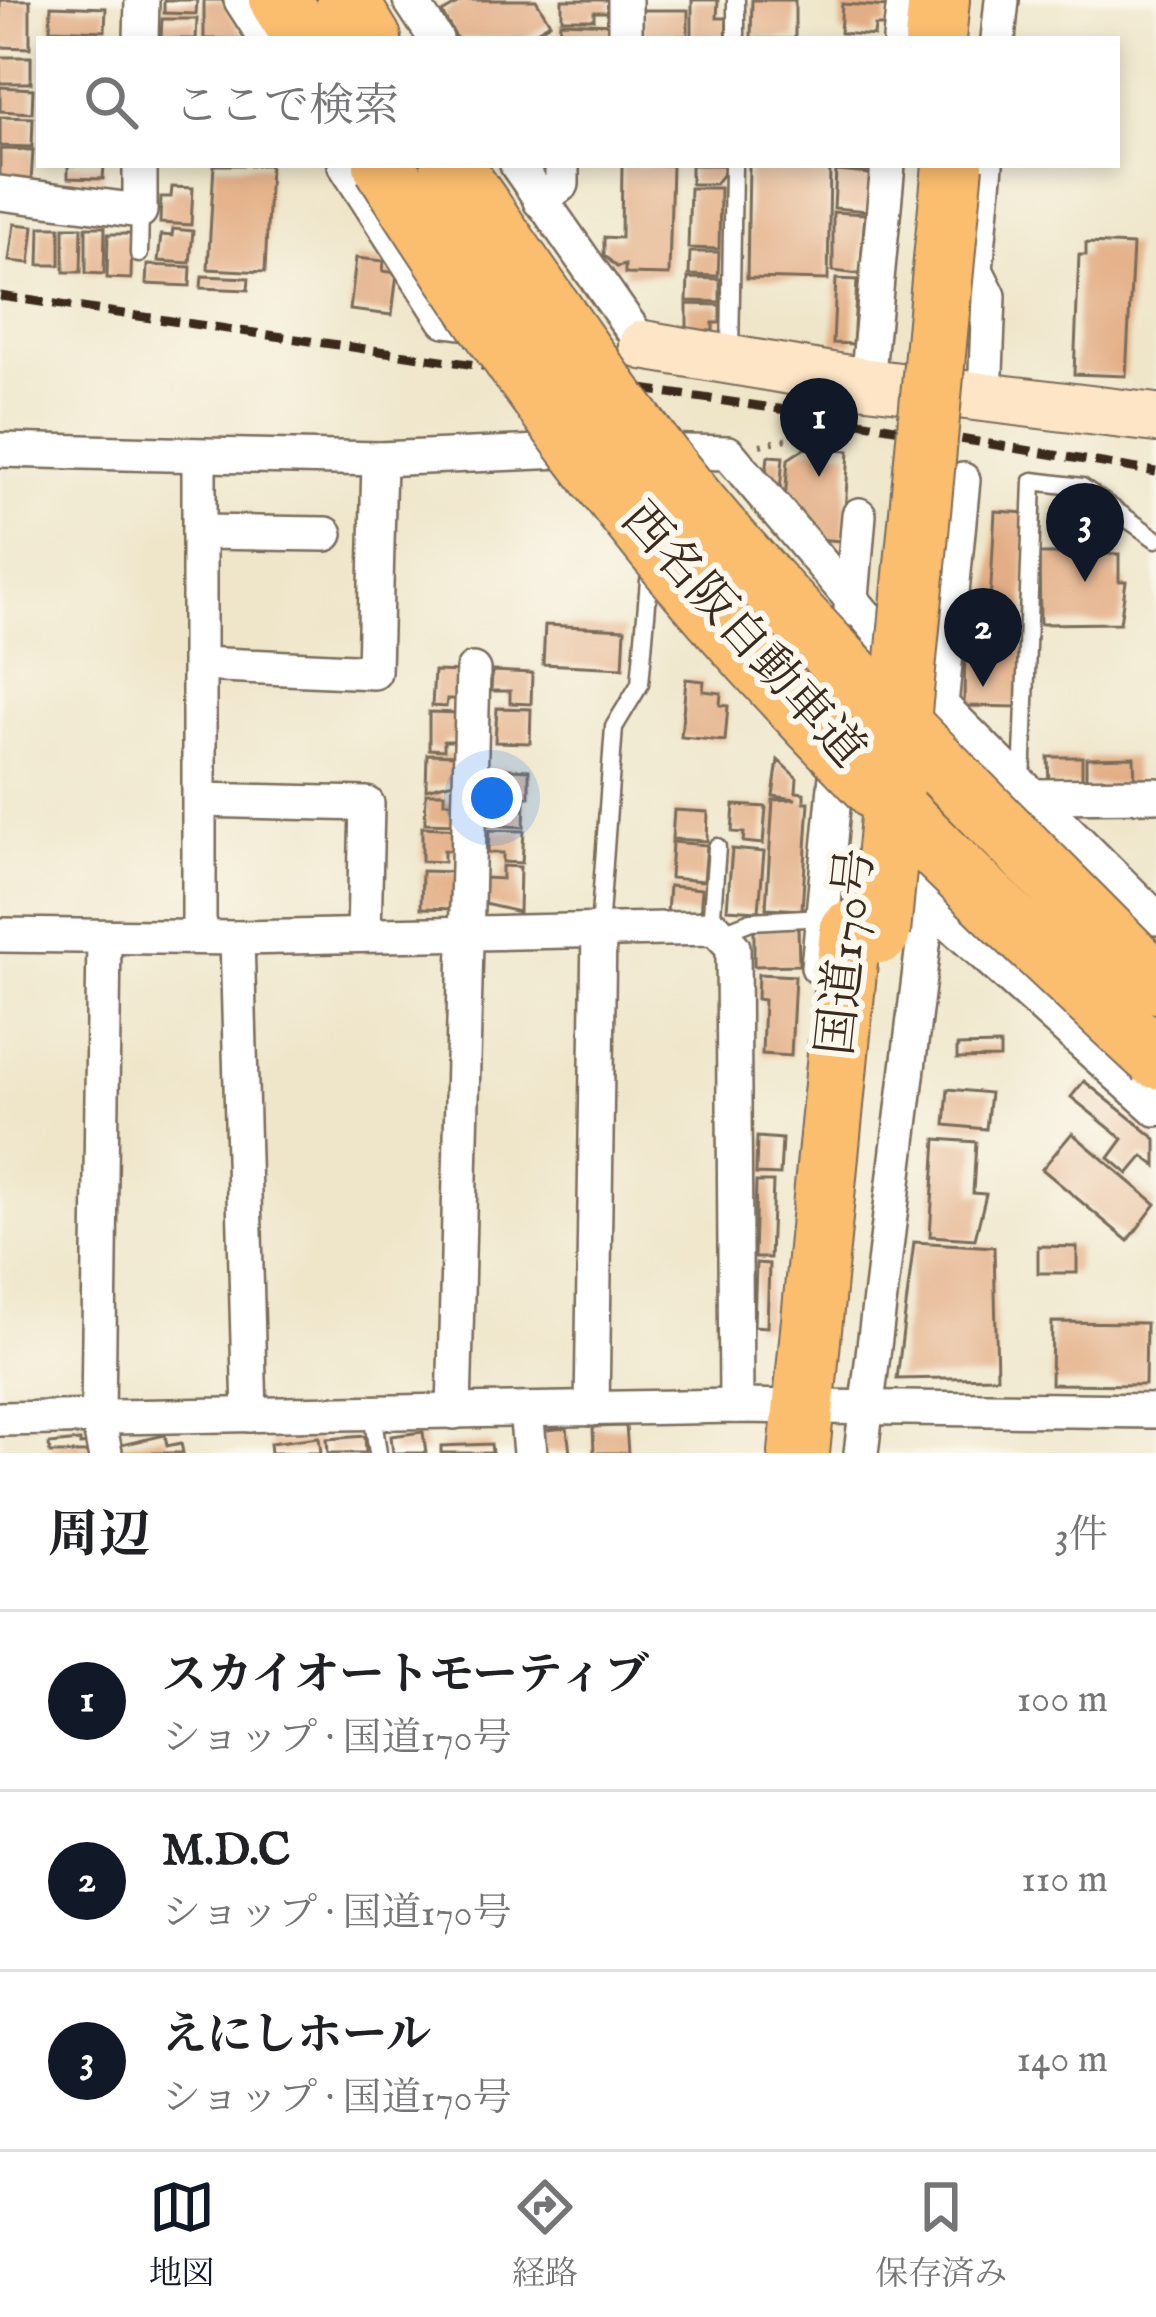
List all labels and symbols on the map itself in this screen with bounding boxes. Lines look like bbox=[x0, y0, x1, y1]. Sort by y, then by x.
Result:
pin: 1 bbox=[780, 378, 858, 477]
pin: 3 bbox=[1046, 483, 1124, 582]
street label: 西名阪自動車道 bbox=[607, 491, 877, 781]
pin: 2 bbox=[944, 588, 1022, 687]
your location bbox=[462, 768, 522, 828]
street label: 国道170号 bbox=[807, 845, 889, 1059]

